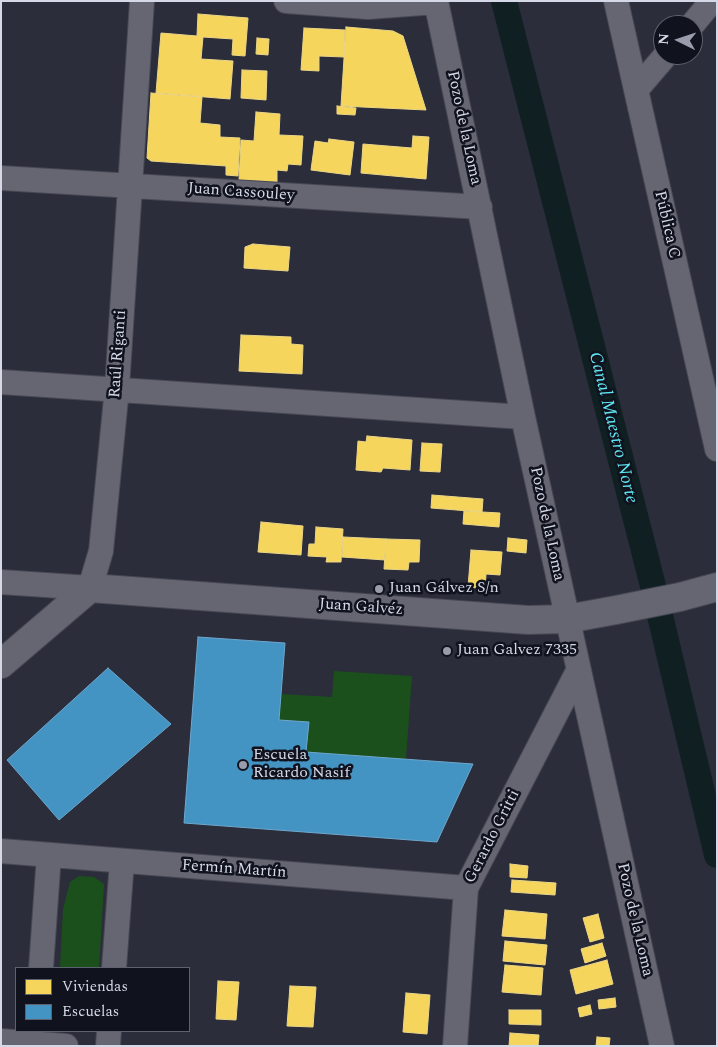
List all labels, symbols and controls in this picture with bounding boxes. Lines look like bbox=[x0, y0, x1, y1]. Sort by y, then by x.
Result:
north arrow bbox=[653, 15, 703, 65]
text: N bbox=[653, 33, 674, 45]
street label: Pozo de la Loma bbox=[442, 69, 484, 187]
street label: Juan Cassouley bbox=[187, 180, 295, 206]
street label: Pública C bbox=[649, 189, 683, 261]
street label: Raúl Riganti bbox=[106, 309, 132, 399]
water label: Canal Maestro Norte bbox=[583, 350, 641, 506]
street label: Pozo de la Loma bbox=[525, 465, 567, 583]
place label: Juan Gálvez S/n bbox=[389, 579, 499, 599]
marker: Juan Gálvez S/n bbox=[373, 583, 385, 595]
street label: Juan Galvéz bbox=[318, 595, 404, 621]
place label: Juan Galvez 7335 bbox=[457, 641, 577, 661]
marker: Juan Galvez 7335 bbox=[441, 645, 453, 657]
place label: Escuela Ricardo Nasif bbox=[253, 746, 350, 784]
marker: Escuela Ricardo Nasif bbox=[237, 759, 249, 771]
street label: Gerardo Gritti bbox=[461, 787, 525, 887]
street label: Fermín Martín bbox=[181, 857, 287, 883]
street label: Pozo de la Loma bbox=[612, 861, 656, 979]
legend bbox=[15, 967, 190, 1032]
text: Viviendas bbox=[62, 975, 128, 998]
text: Escuelas bbox=[62, 1000, 119, 1023]

